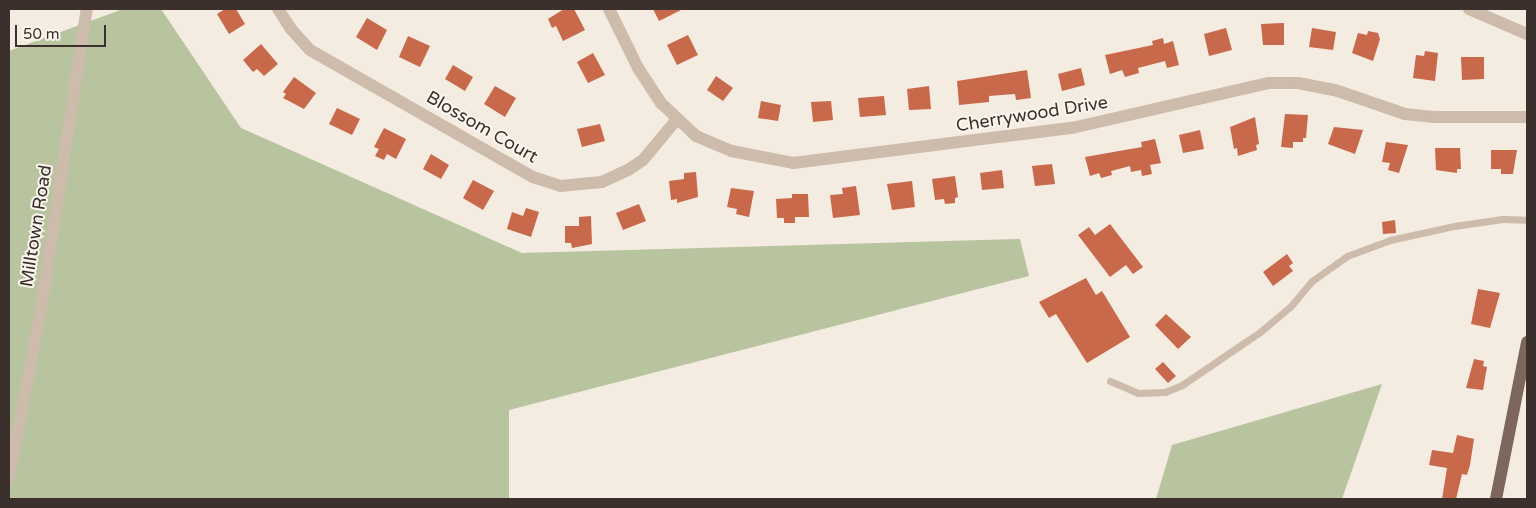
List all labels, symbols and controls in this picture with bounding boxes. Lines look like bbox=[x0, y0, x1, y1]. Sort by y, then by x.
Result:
scale bar bbox=[18, 15, 109, 47]
text: 50 m bbox=[23, 25, 60, 43]
street label: Blossom Court bbox=[422, 86, 542, 168]
street label: Cherrywood Drive bbox=[955, 91, 1109, 137]
street label: Milltown Road bbox=[16, 163, 56, 289]

